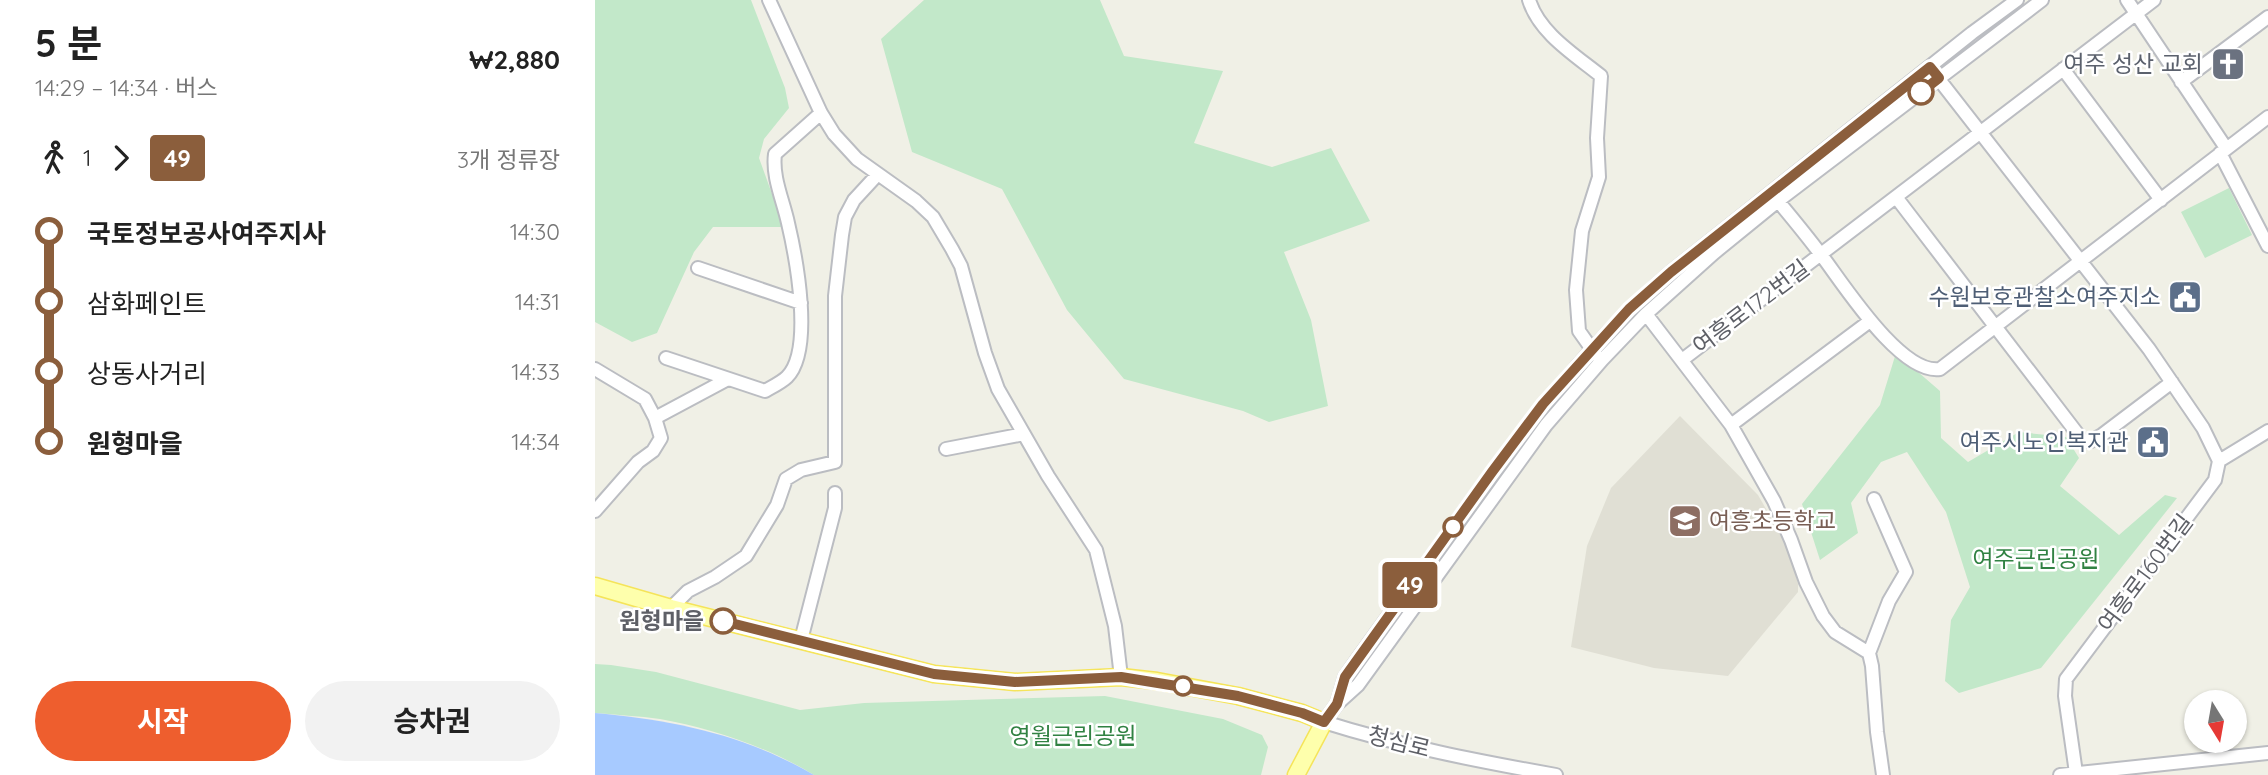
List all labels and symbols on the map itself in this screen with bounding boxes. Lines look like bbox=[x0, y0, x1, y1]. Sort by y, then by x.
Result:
church icon: 여주 성산 교회 bbox=[2209, 45, 2247, 83]
place label: 여주 성산 교회 bbox=[2063, 49, 2203, 78]
unlabelled marker bbox=[1908, 79, 1934, 105]
street label: 여흥로172번길 bbox=[1687, 253, 1815, 360]
public building icon: 수원보호관찰소여주지소 bbox=[2166, 278, 2204, 316]
place label: 수원보호관찰소여주지소 bbox=[1928, 282, 2161, 311]
public building icon: 여주시노인복지관 bbox=[2134, 423, 2172, 461]
place label: 여주시노인복지관 bbox=[1960, 427, 2129, 456]
school or university icon: 여흥초등학교 bbox=[1666, 502, 1704, 540]
place label: 여흥초등학교 bbox=[1709, 506, 1836, 535]
street label: 여흥로160번길 bbox=[2091, 508, 2198, 637]
unlabelled marker bbox=[1443, 517, 1463, 537]
park label: 여주근린공원 bbox=[1973, 544, 2099, 573]
line badge: 49 bbox=[1379, 562, 1441, 608]
place label: 원형마을 bbox=[619, 606, 704, 635]
marker: 원형마을 bbox=[710, 608, 736, 634]
unlabelled marker bbox=[1173, 676, 1193, 696]
north arrow bbox=[2184, 690, 2247, 752]
street label: 청심로 bbox=[1365, 720, 1433, 763]
park label: 영월근린공원 bbox=[1010, 721, 1136, 750]

